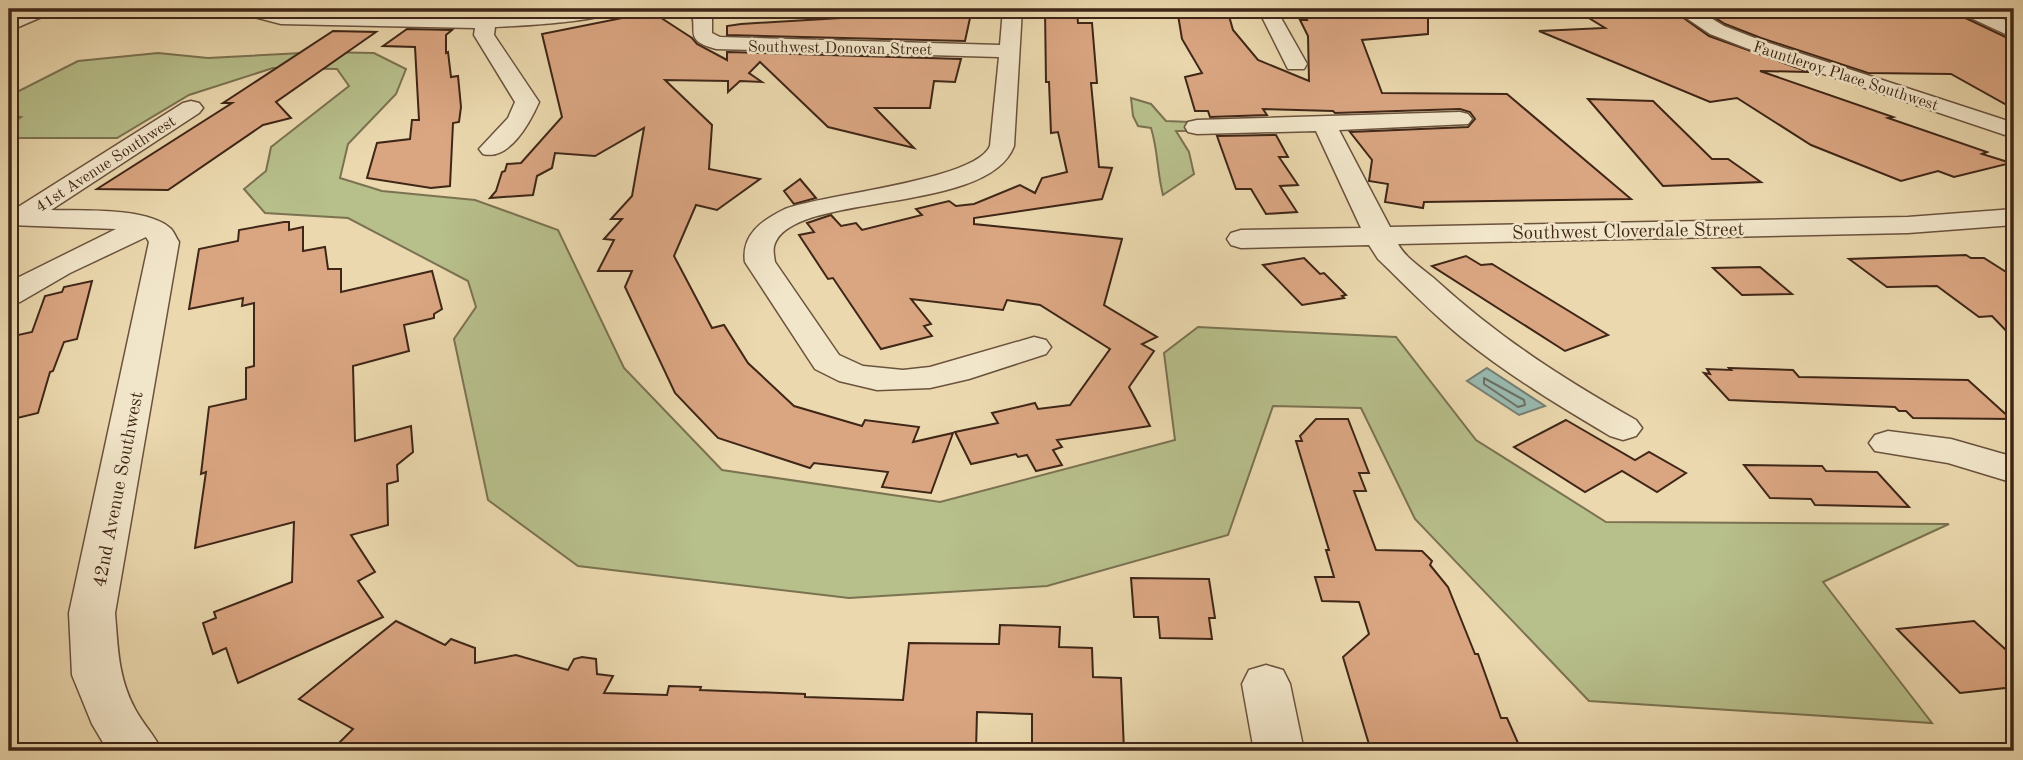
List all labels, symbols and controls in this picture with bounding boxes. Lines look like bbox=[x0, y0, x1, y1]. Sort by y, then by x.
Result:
street label: Southwest Donovan Street bbox=[748, 39, 933, 59]
street label: Fauntleroy Place Southwest bbox=[1751, 39, 1940, 115]
street label: 41st Avenue Southwest bbox=[33, 113, 179, 216]
street label: Southwest Cloverdale Street bbox=[1512, 221, 1744, 244]
street label: 42nd Avenue Southwest bbox=[91, 390, 148, 589]

